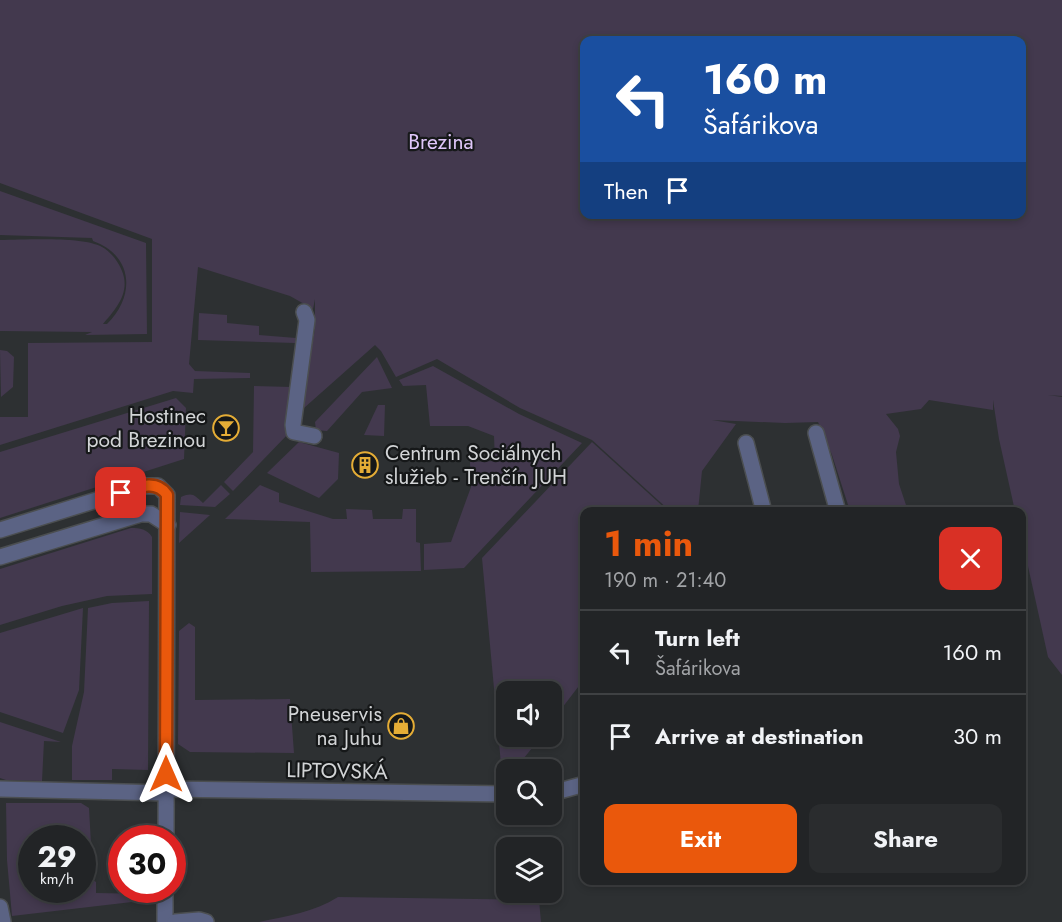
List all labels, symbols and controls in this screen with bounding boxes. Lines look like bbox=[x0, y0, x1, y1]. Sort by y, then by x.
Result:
text: 160 m bbox=[703, 49, 827, 110]
icon: left bbox=[604, 60, 682, 138]
text: Šafárikova bbox=[703, 105, 819, 144]
park label: Brezina bbox=[408, 127, 474, 157]
icon: arrive bbox=[661, 174, 694, 207]
text: Then bbox=[604, 175, 649, 207]
place label: Hostinec pod Brezinou bbox=[87, 401, 206, 455]
bar icon: Hostinec pod Brezinou bbox=[211, 413, 241, 443]
place label: Centrum Sociálnych služieb - Trenčín JUH bbox=[385, 438, 567, 492]
building icon: Centrum Sociálnych služieb - Trenčín JUH bbox=[350, 450, 380, 480]
pin bbox=[95, 467, 146, 518]
icon: arrive bbox=[104, 476, 137, 509]
text: 1 min bbox=[604, 517, 693, 569]
button: close bbox=[939, 527, 1002, 590]
text: 190 m · 21:40 bbox=[604, 566, 726, 595]
text: Turn left bbox=[655, 622, 740, 654]
icon: left bbox=[604, 636, 637, 669]
text: 160 m bbox=[942, 636, 1002, 668]
text: Šafárikova bbox=[655, 654, 741, 683]
map controls bbox=[496, 681, 562, 903]
button: sound bbox=[496, 681, 562, 747]
place label: Pneuservis na Juhu bbox=[288, 699, 382, 753]
shop icon: Pneuservis na Juhu bbox=[386, 711, 416, 741]
icon: arrive bbox=[604, 720, 637, 753]
text: Arrive at destination bbox=[655, 720, 864, 752]
text: 30 m bbox=[953, 720, 1002, 752]
position arrow bbox=[134, 742, 198, 806]
street label: LIPTOVSKÁ bbox=[286, 755, 388, 787]
button: search bbox=[496, 759, 562, 825]
button: Exit bbox=[604, 804, 797, 873]
button: Share bbox=[809, 804, 1002, 873]
speed limit sign: 30 bbox=[108, 825, 186, 903]
text: 29 bbox=[37, 835, 77, 878]
button: layers bbox=[496, 837, 562, 903]
text: km/h bbox=[40, 868, 74, 890]

